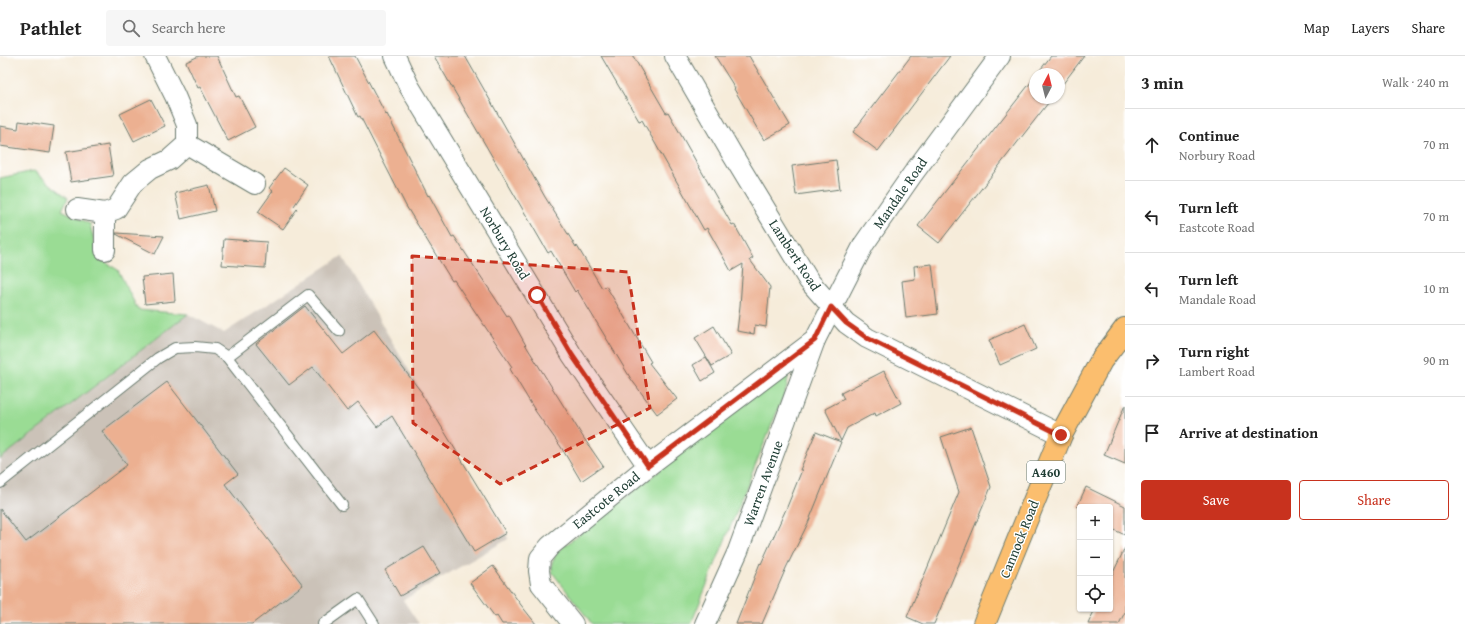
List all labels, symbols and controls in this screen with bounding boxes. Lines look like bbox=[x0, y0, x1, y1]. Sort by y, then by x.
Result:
search box bbox=[106, 10, 386, 46]
text: Pathlet bbox=[20, 14, 82, 42]
icon: search bbox=[120, 17, 142, 39]
text: Search here bbox=[152, 17, 226, 38]
text: Map bbox=[1304, 18, 1330, 38]
text: Layers bbox=[1352, 18, 1390, 38]
text: Share bbox=[1412, 18, 1445, 38]
north arrow bbox=[1029, 68, 1065, 104]
text: 3 min bbox=[1141, 70, 1183, 95]
text: Walk · 240 m bbox=[1382, 73, 1449, 92]
text: Continue bbox=[1179, 125, 1240, 146]
icon: ahead bbox=[1141, 134, 1163, 156]
text: 70 m bbox=[1423, 135, 1449, 154]
text: Norbury Road bbox=[1179, 146, 1255, 165]
street label: Mandale Road bbox=[868, 153, 932, 233]
text: Turn left bbox=[1179, 197, 1238, 218]
street label: Norbury Road bbox=[475, 203, 535, 284]
icon: left bbox=[1141, 206, 1163, 228]
text: 70 m bbox=[1423, 207, 1449, 226]
street label: Lambert Road bbox=[764, 215, 826, 295]
text: Eastcote Road bbox=[1179, 218, 1255, 237]
text: Turn left bbox=[1179, 269, 1238, 290]
icon: left bbox=[1141, 278, 1163, 300]
text: 10 m bbox=[1423, 279, 1449, 298]
route start bbox=[528, 286, 546, 304]
text: Mandale Road bbox=[1179, 290, 1256, 309]
text: Turn right bbox=[1179, 341, 1250, 362]
icon: right bbox=[1141, 350, 1163, 372]
text: 90 m bbox=[1423, 351, 1449, 370]
text: Lambert Road bbox=[1179, 362, 1255, 381]
icon: arrive bbox=[1141, 422, 1163, 444]
text: Arrive at destination bbox=[1179, 422, 1318, 443]
route end bbox=[1052, 426, 1070, 444]
street label: Warren Avenue bbox=[738, 437, 788, 529]
road number: A460 bbox=[1027, 461, 1065, 483]
street label: Eastcote Road bbox=[568, 466, 644, 533]
button: Save bbox=[1141, 480, 1291, 520]
button: Share bbox=[1299, 480, 1449, 520]
street label: Cannock Road bbox=[994, 496, 1044, 581]
map controls bbox=[1077, 504, 1113, 612]
button: + bbox=[1077, 504, 1113, 540]
button: − bbox=[1077, 540, 1113, 576]
button: locate bbox=[1077, 576, 1113, 612]

